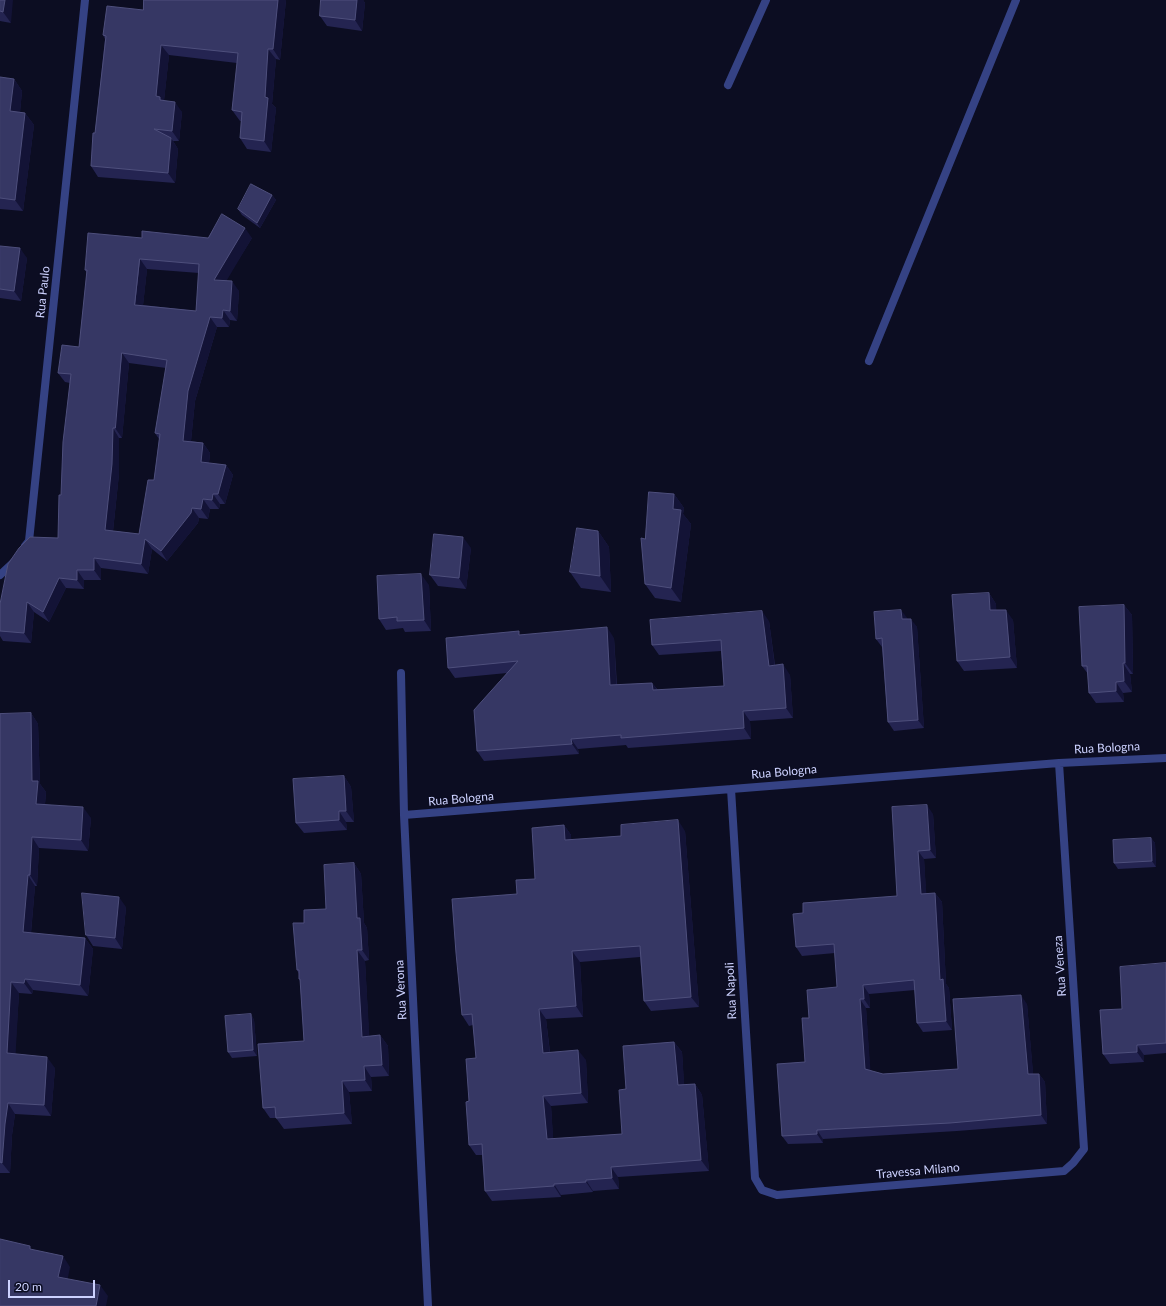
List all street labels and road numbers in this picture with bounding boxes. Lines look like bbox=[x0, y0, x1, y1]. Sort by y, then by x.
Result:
street label: Rua Paulo bbox=[33, 265, 53, 319]
street label: Rua Bologna bbox=[1074, 739, 1140, 757]
street label: Rua Bologna bbox=[751, 762, 817, 782]
street label: Rua Bologna bbox=[428, 789, 494, 809]
street label: Rua Veneza bbox=[1051, 935, 1069, 997]
street label: Rua Verona bbox=[392, 960, 410, 1020]
street label: Rua Napoli bbox=[722, 962, 740, 1020]
street label: Travessa Milano bbox=[876, 1160, 960, 1182]

